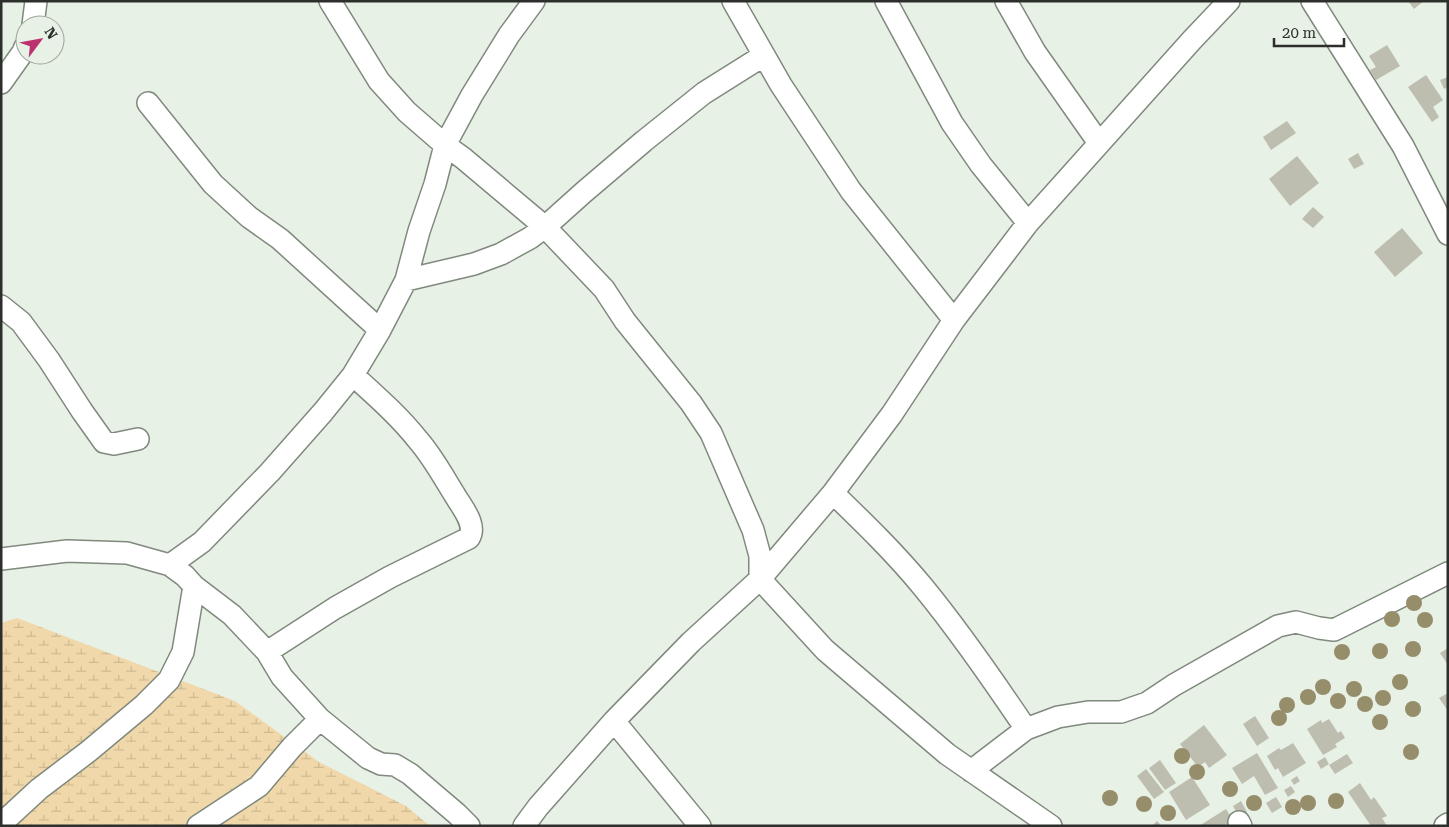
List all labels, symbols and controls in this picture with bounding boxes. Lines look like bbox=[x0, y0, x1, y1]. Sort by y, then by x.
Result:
north arrow bbox=[15, 15, 65, 65]
scale bar bbox=[1274, 15, 1344, 47]
text: N bbox=[41, 24, 61, 42]
text: 20 m bbox=[1282, 24, 1317, 42]

